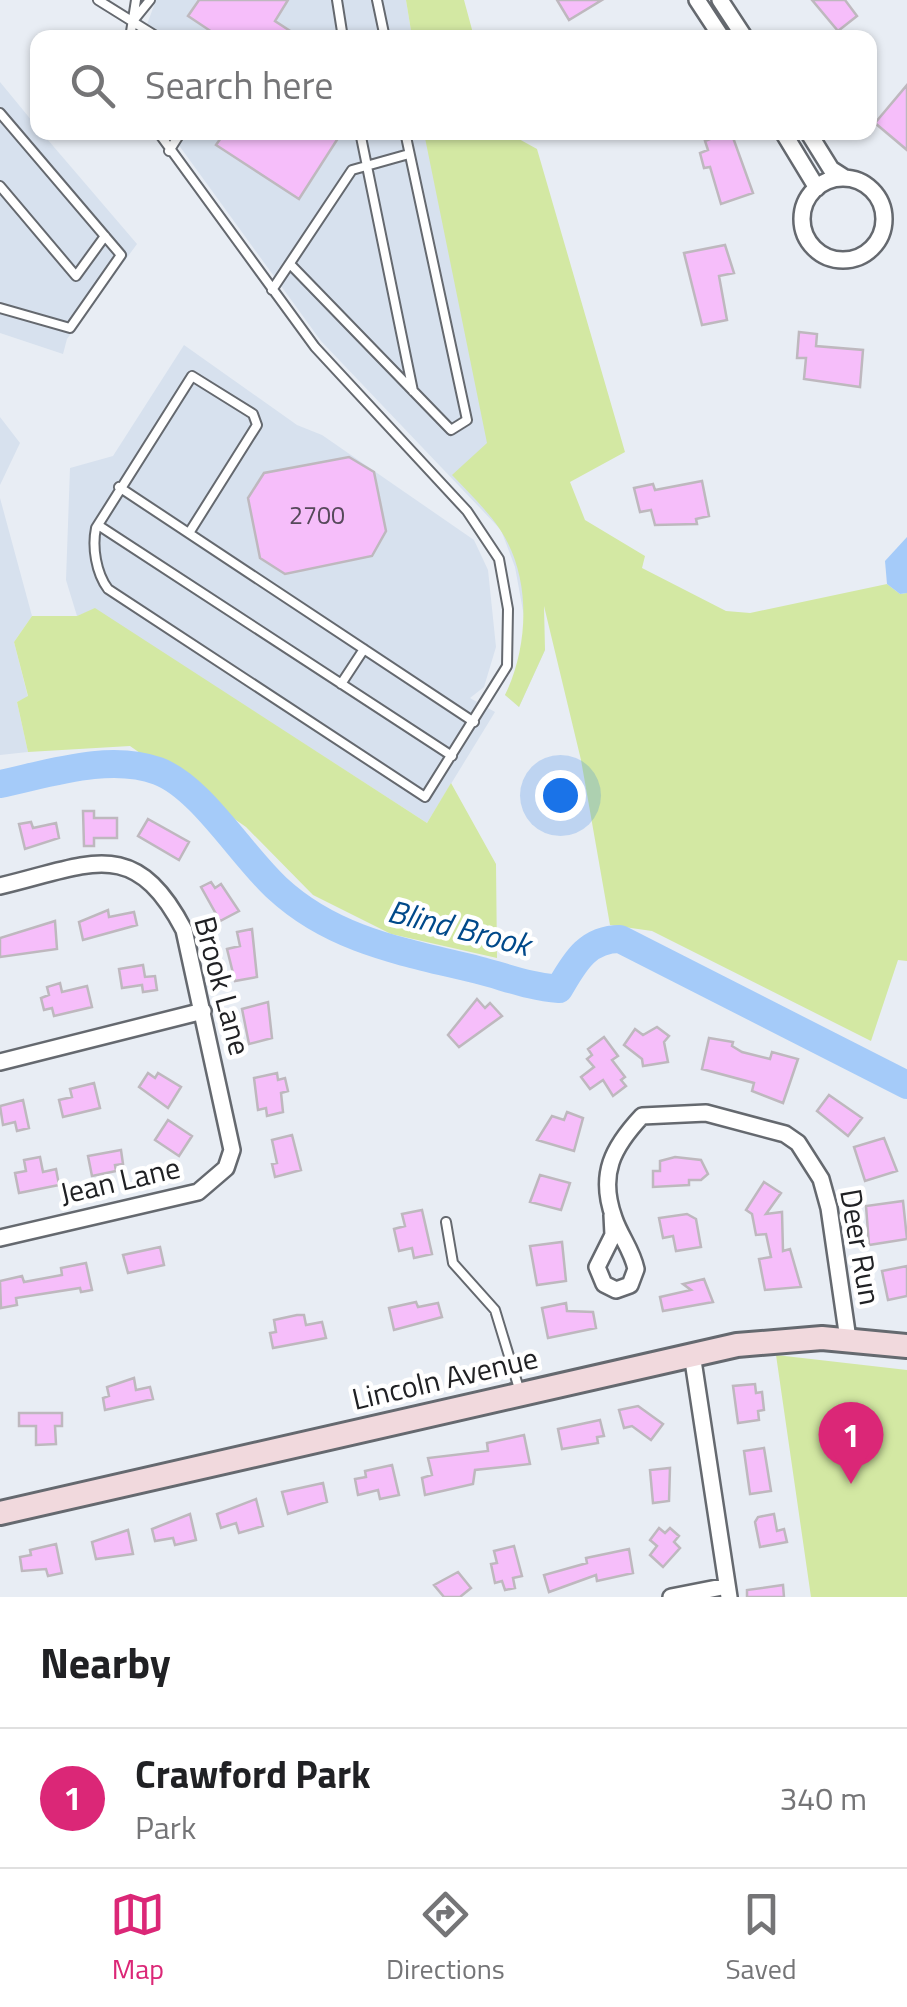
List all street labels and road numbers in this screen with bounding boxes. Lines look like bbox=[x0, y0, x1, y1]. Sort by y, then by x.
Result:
street label: Brook Lane bbox=[182, 911, 264, 1060]
street label: Jean Lane bbox=[55, 1144, 184, 1216]
street label: Deer Run bbox=[828, 1185, 894, 1308]
street label: Lincoln Avenue bbox=[347, 1334, 542, 1422]

